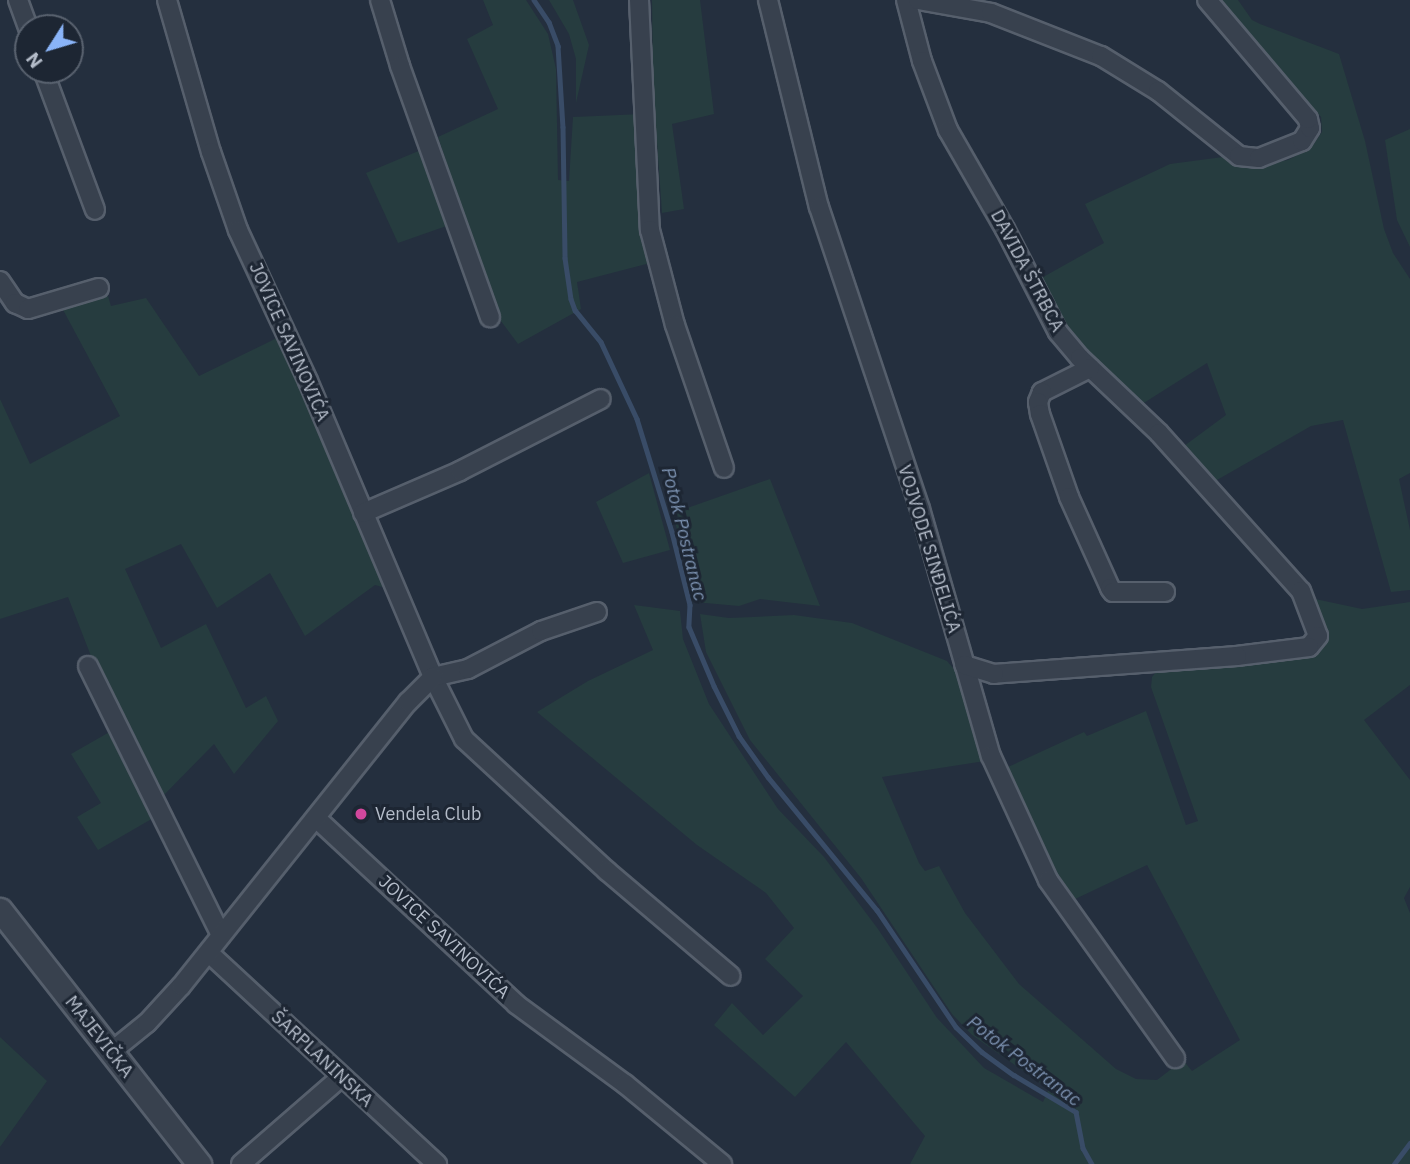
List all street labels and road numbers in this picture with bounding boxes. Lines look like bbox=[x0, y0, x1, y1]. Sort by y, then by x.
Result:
street label: DAVIDA ŠTRBCA bbox=[986, 206, 1068, 336]
street label: JOVICE SAVINOVIĆA bbox=[244, 259, 334, 425]
street label: VOJVODE SINĐELIĆA bbox=[893, 462, 965, 636]
street label: JOVICE SAVINOVIĆA bbox=[374, 871, 514, 1003]
street label: MAJEVIČKA bbox=[60, 992, 138, 1082]
street label: ŠARPLANINSKA bbox=[267, 1006, 377, 1112]

